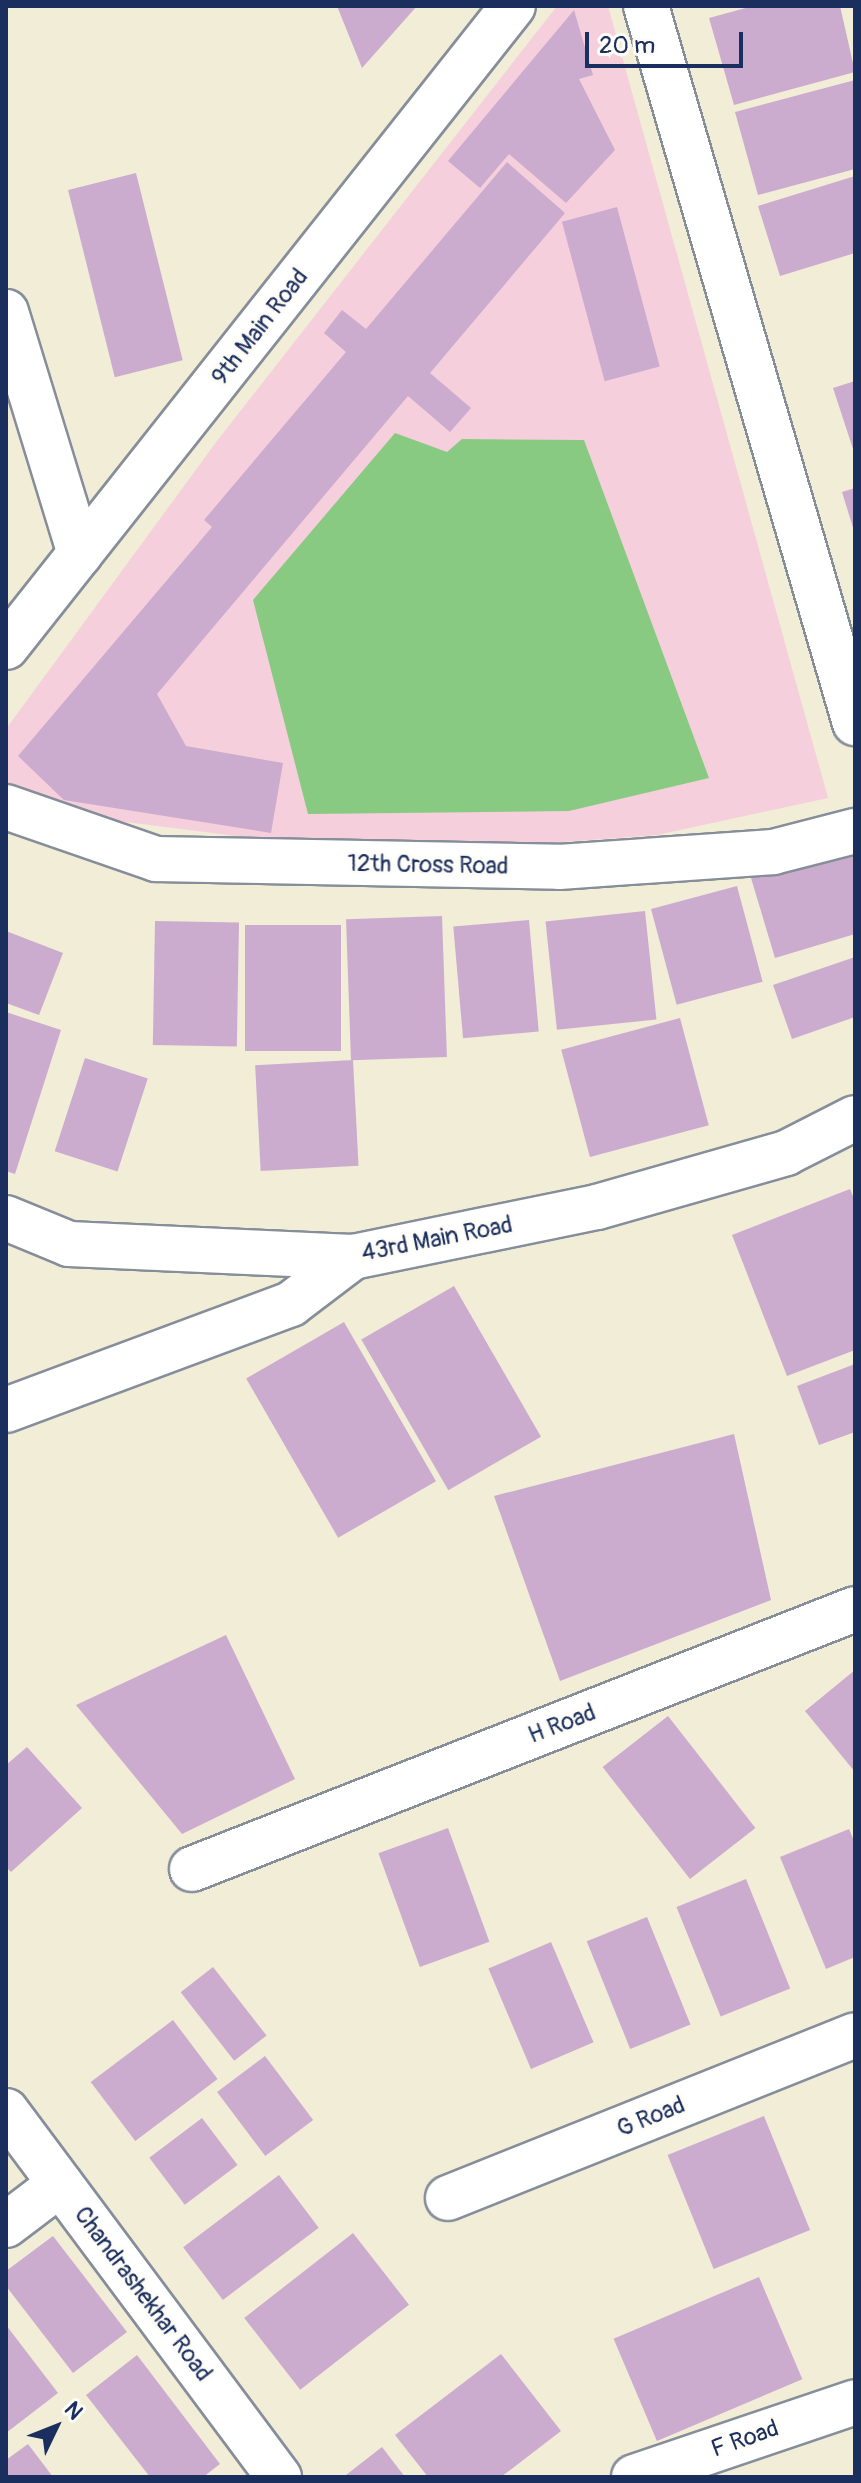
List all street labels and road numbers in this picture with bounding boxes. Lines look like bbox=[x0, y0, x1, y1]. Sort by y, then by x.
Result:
street label: 9th Main Road bbox=[206, 263, 314, 391]
street label: 12th Cross Road bbox=[347, 849, 509, 881]
street label: 43rd Main Road bbox=[359, 1210, 515, 1268]
street label: H Road bbox=[524, 1698, 600, 1750]
street label: G Road bbox=[613, 2090, 689, 2144]
street label: Chandrashekhar Road bbox=[68, 2201, 218, 2387]
street label: F Road bbox=[708, 2414, 782, 2464]

